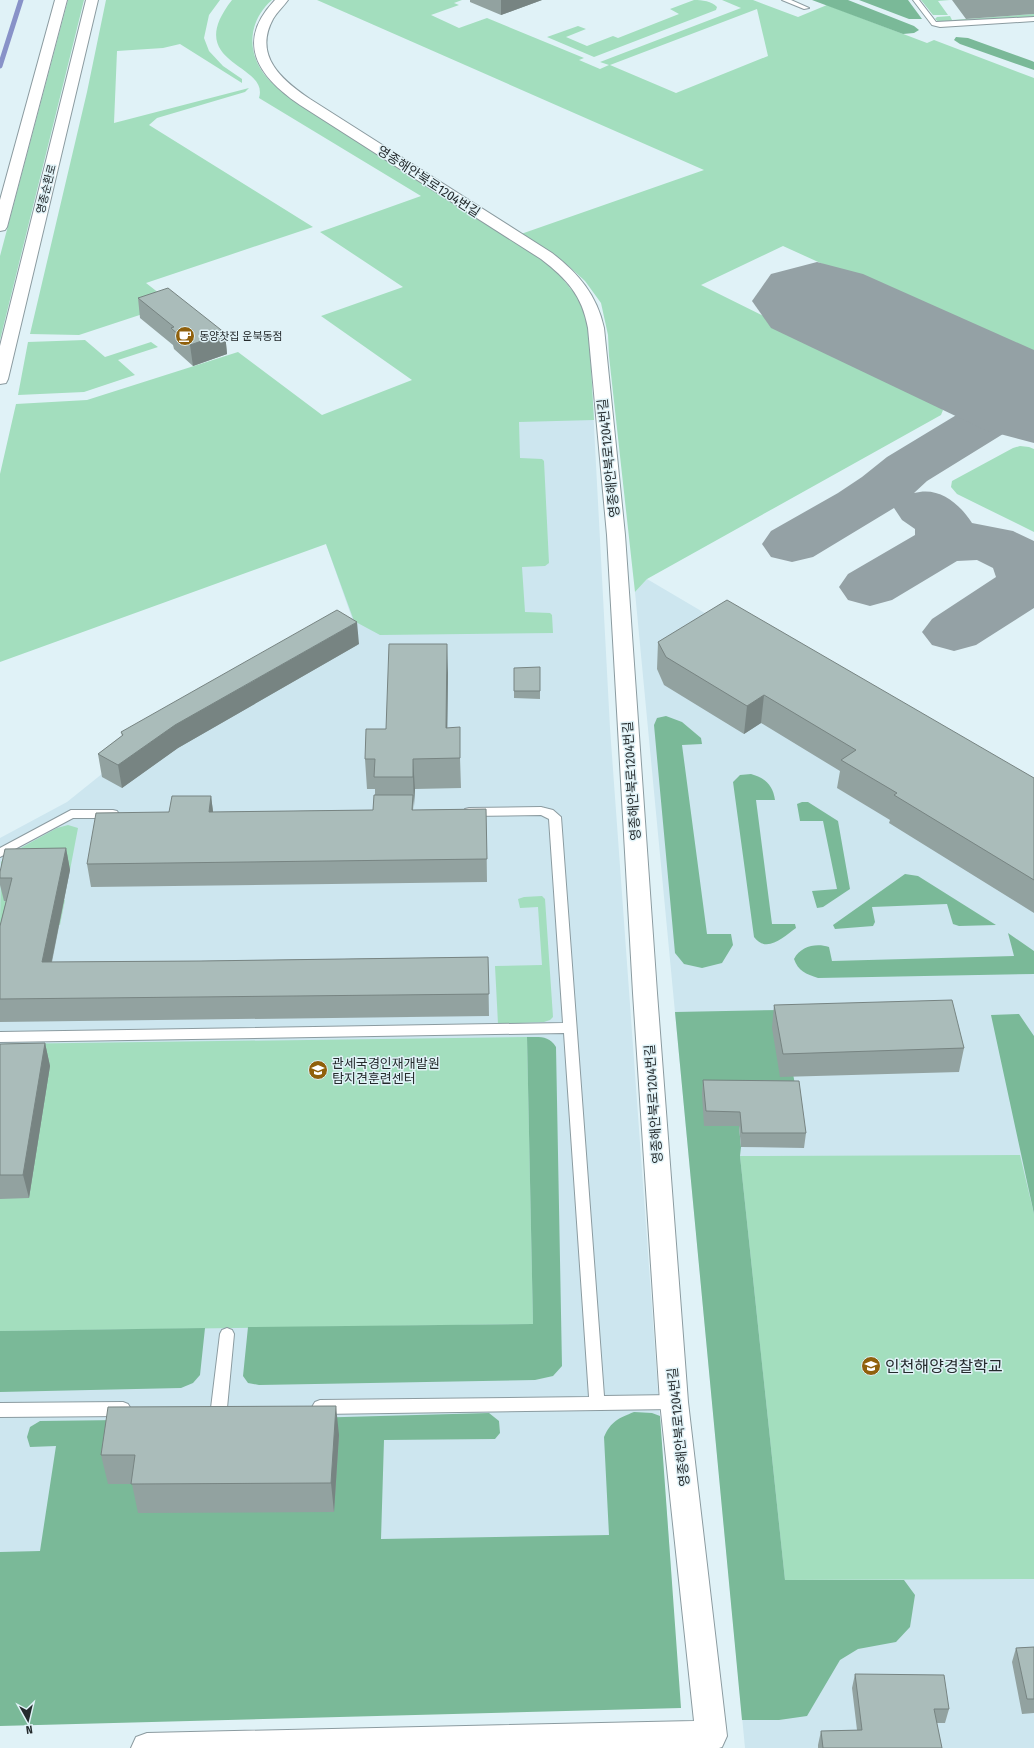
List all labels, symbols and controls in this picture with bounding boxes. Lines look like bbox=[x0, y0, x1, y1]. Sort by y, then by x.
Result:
street label: 영종해안북로1204번길 bbox=[375, 143, 483, 220]
street label: 영종순환로 bbox=[34, 163, 59, 215]
cafe icon: 동양찻집 운북동점 bbox=[174, 325, 196, 347]
place label: 동양찻집 운북동점 bbox=[199, 330, 283, 343]
street label: 영종해안북로1204번길 bbox=[595, 398, 622, 518]
street label: 영종해안북로1204번길 bbox=[620, 721, 643, 841]
street label: 영종해안북로1204번길 bbox=[642, 1044, 665, 1164]
place label: 관세국경인재개발원 탐지견훈련센터 bbox=[332, 1056, 440, 1086]
school or university icon: 관세국경인재개발원 탐지견훈련센터 bbox=[307, 1059, 329, 1081]
school or university icon: 인천해양경찰학교 bbox=[860, 1355, 882, 1377]
place label: 인천해양경찰학교 bbox=[885, 1357, 1003, 1376]
street label: 영종해안북로1204번길 bbox=[665, 1367, 692, 1487]
north arrow bbox=[8, 1700, 48, 1740]
text: N bbox=[25, 1723, 33, 1736]

